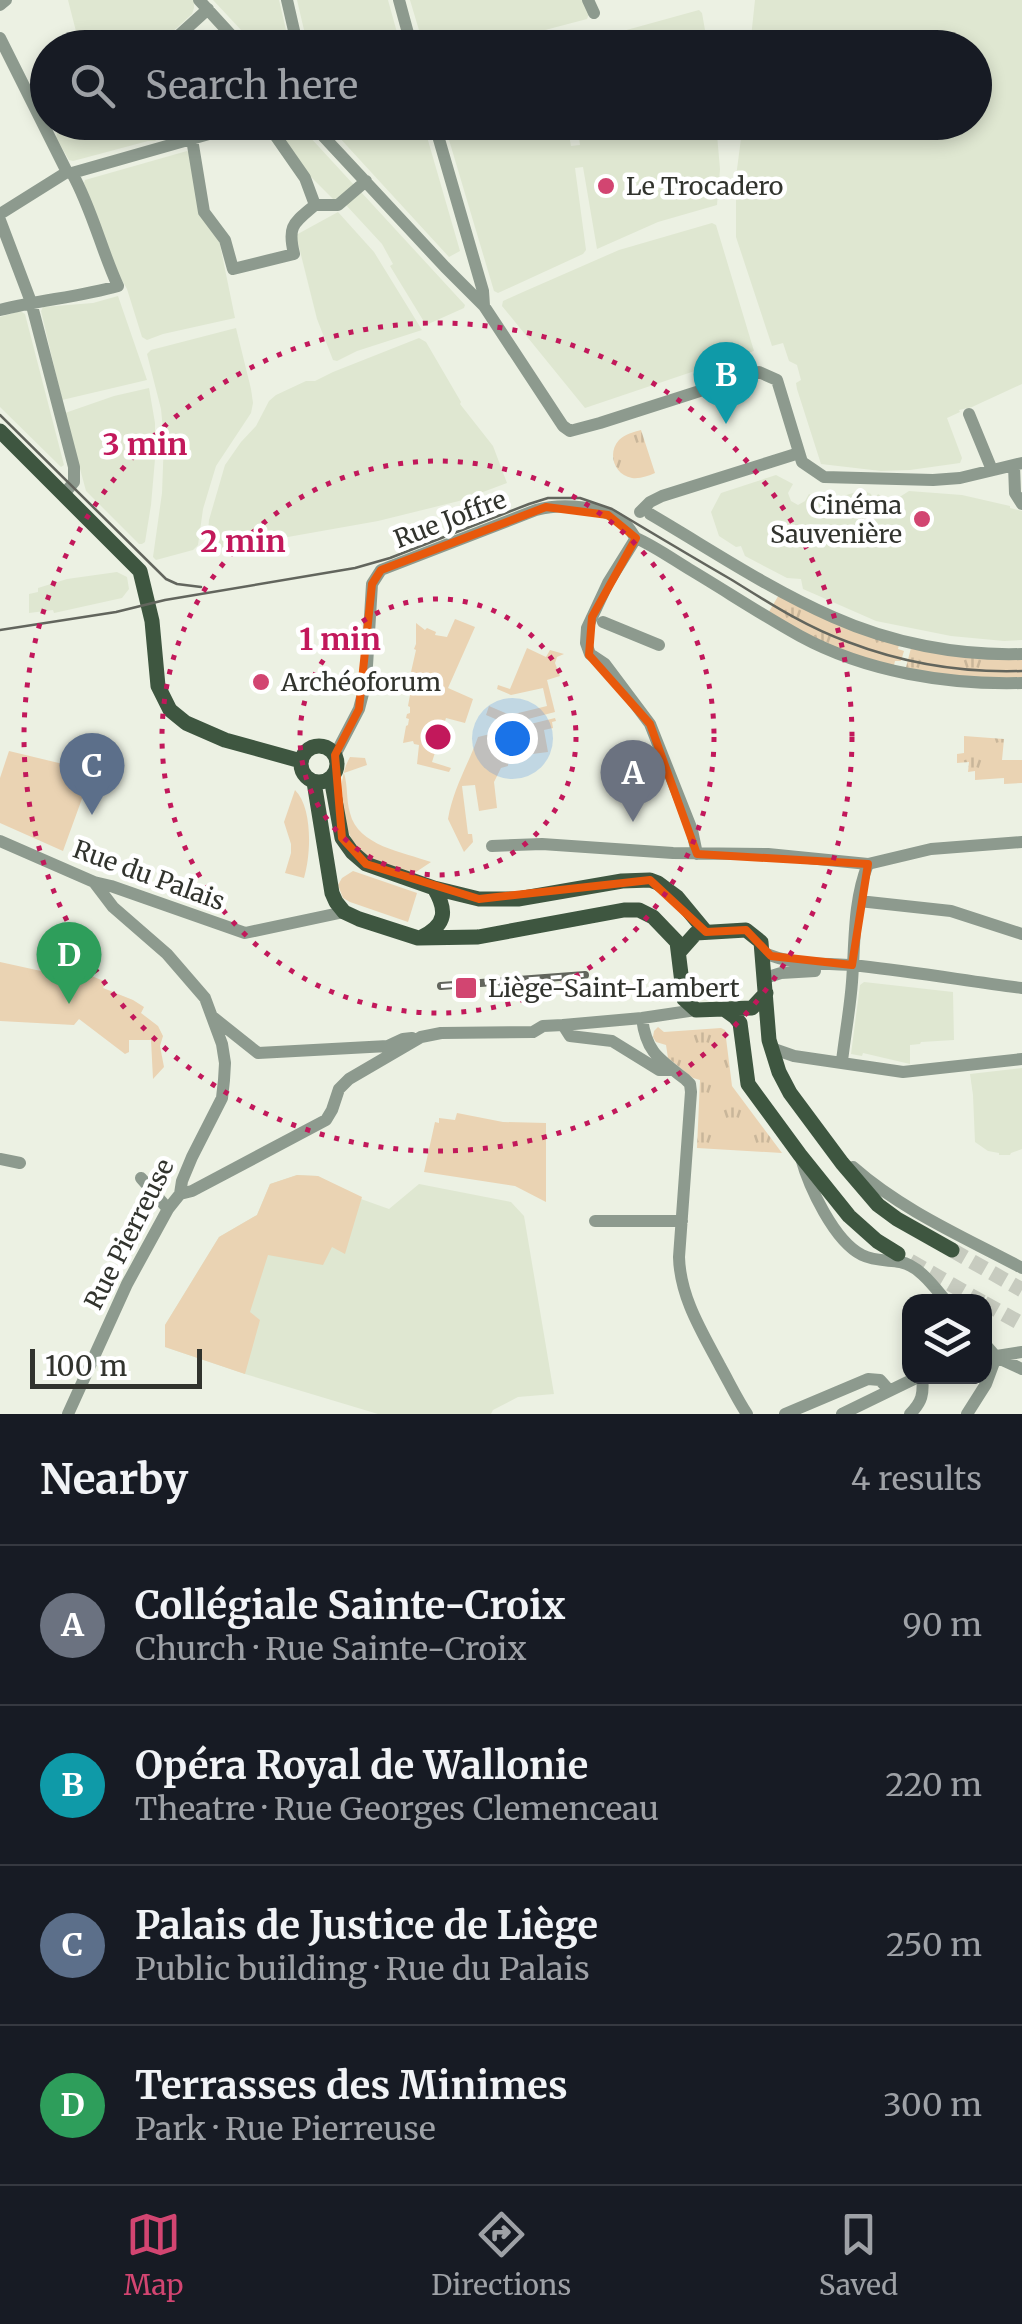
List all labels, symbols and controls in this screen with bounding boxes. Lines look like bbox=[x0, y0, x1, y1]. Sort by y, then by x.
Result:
search box bbox=[30, 30, 992, 140]
icon: search bbox=[65, 58, 120, 113]
text: Search here bbox=[145, 62, 358, 109]
place label: Le Trocadero bbox=[626, 170, 783, 202]
marker: Le Trocadero bbox=[595, 175, 617, 197]
pin: B bbox=[694, 342, 758, 424]
text: 3 min bbox=[103, 425, 187, 463]
street label: Rue Joffre bbox=[389, 483, 511, 555]
place label: Cinéma Sauvenière bbox=[770, 489, 902, 550]
marker: Cinéma Sauvenière bbox=[911, 508, 933, 530]
text: 2 min bbox=[200, 522, 286, 560]
text: 1 min bbox=[299, 620, 381, 658]
place label: Archéoforum bbox=[280, 666, 441, 698]
marker: Archéoforum bbox=[250, 671, 272, 693]
your location bbox=[487, 713, 538, 764]
centre of rings bbox=[420, 719, 456, 755]
pin: C bbox=[59, 732, 124, 815]
pin: A bbox=[600, 740, 666, 822]
street label: Rue du Palais bbox=[69, 833, 229, 917]
pin: D bbox=[36, 922, 102, 1004]
place label: Liège-Saint-Lambert bbox=[488, 972, 740, 1004]
marker: Liège-Saint-Lambert bbox=[453, 975, 479, 1001]
street label: Rue Pierreuse bbox=[77, 1153, 181, 1315]
map controls bbox=[902, 1294, 992, 1384]
button: layers bbox=[902, 1294, 992, 1384]
scale bar bbox=[30, 1344, 202, 1388]
text: 100 m bbox=[45, 1348, 127, 1384]
text: Nearby bbox=[40, 1453, 188, 1505]
text: 4 results bbox=[851, 1459, 982, 1499]
text: Collégiale Sainte-Croix bbox=[135, 1582, 565, 1629]
text: A bbox=[61, 1605, 84, 1645]
text: 90 m bbox=[903, 1605, 982, 1645]
text: Church · Rue Sainte-Croix bbox=[135, 1629, 526, 1669]
text: Opéra Royal de Wallonie bbox=[135, 1742, 588, 1789]
text: B bbox=[61, 1765, 84, 1805]
text: 220 m bbox=[885, 1765, 982, 1805]
text: Theatre · Rue Georges Clemenceau bbox=[135, 1789, 659, 1829]
text: Palais de Justice de Liège bbox=[135, 1902, 598, 1949]
text: C bbox=[62, 1925, 83, 1965]
text: 250 m bbox=[886, 1925, 982, 1965]
text: Public building · Rue du Palais bbox=[135, 1949, 590, 1989]
text: Terrasses des Minimes bbox=[135, 2062, 568, 2109]
text: D bbox=[60, 2085, 85, 2125]
text: 300 m bbox=[883, 2085, 982, 2125]
text: Park · Rue Pierreuse bbox=[135, 2109, 436, 2149]
tab: Map bbox=[124, 2207, 184, 2303]
tab: Directions bbox=[431, 2207, 571, 2303]
tab: Saved bbox=[819, 2207, 898, 2303]

